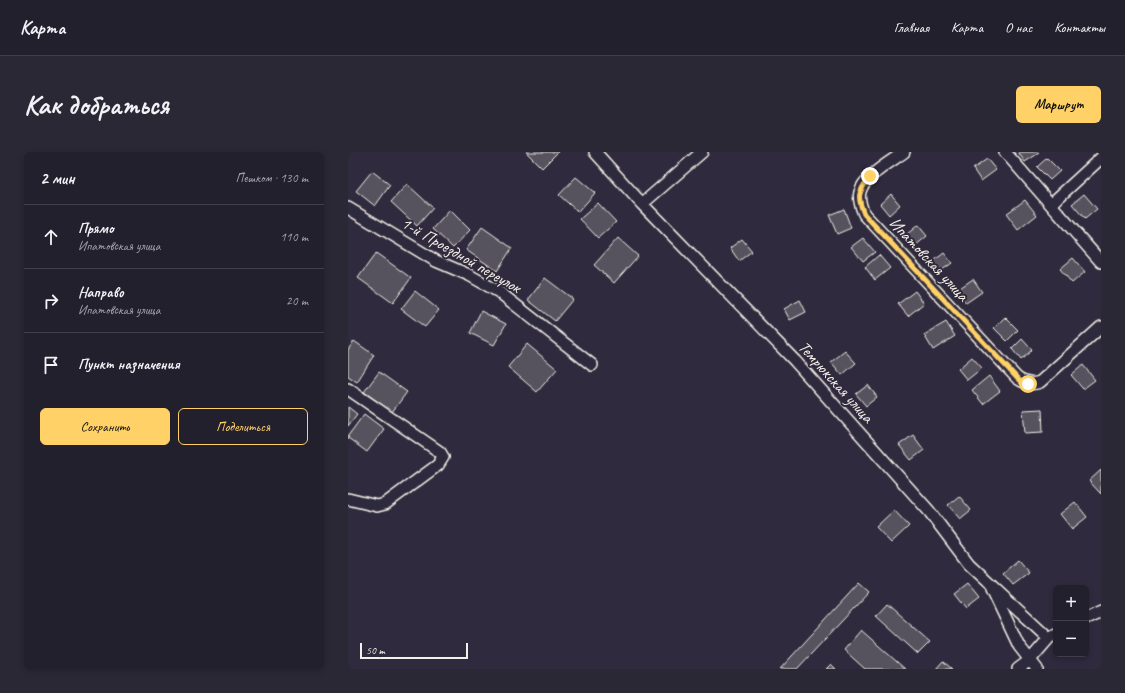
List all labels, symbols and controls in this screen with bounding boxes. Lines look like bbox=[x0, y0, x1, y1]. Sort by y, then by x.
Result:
text: Карта bbox=[20, 16, 65, 40]
text: Главная bbox=[894, 19, 929, 36]
text: Карта bbox=[951, 19, 983, 36]
text: О нас bbox=[1005, 19, 1032, 36]
text: Контакты bbox=[1054, 19, 1105, 36]
button: Маршрут bbox=[1016, 86, 1101, 123]
text: Как добраться bbox=[24, 87, 169, 122]
route end bbox=[861, 167, 879, 185]
text: 2 мин bbox=[40, 168, 75, 189]
text: Пешком · 130 m bbox=[235, 170, 308, 186]
street label: 1-й Проездной переулок bbox=[397, 212, 526, 300]
street label: Ипатовская улица bbox=[885, 212, 974, 307]
text: Прямо bbox=[78, 219, 114, 238]
icon: ahead bbox=[40, 226, 62, 248]
text: 110 m bbox=[280, 229, 308, 245]
text: Ипатовская улица bbox=[78, 238, 160, 254]
text: Направо bbox=[78, 283, 124, 302]
icon: right bbox=[40, 290, 62, 312]
text: 20 m bbox=[286, 293, 308, 309]
text: Ипатовская улица bbox=[78, 302, 160, 318]
street label: Темрюкская улица bbox=[794, 337, 879, 428]
icon: arrive bbox=[40, 354, 62, 376]
text: Пункт назначения bbox=[78, 355, 180, 374]
route start bbox=[1019, 375, 1037, 393]
button: Сохранить bbox=[40, 408, 170, 445]
button: Поделиться bbox=[178, 408, 308, 445]
map controls bbox=[1053, 585, 1089, 657]
button: + bbox=[1053, 585, 1089, 621]
button: − bbox=[1053, 621, 1089, 657]
scale bar bbox=[360, 641, 468, 660]
text: 50 m bbox=[366, 643, 385, 657]

